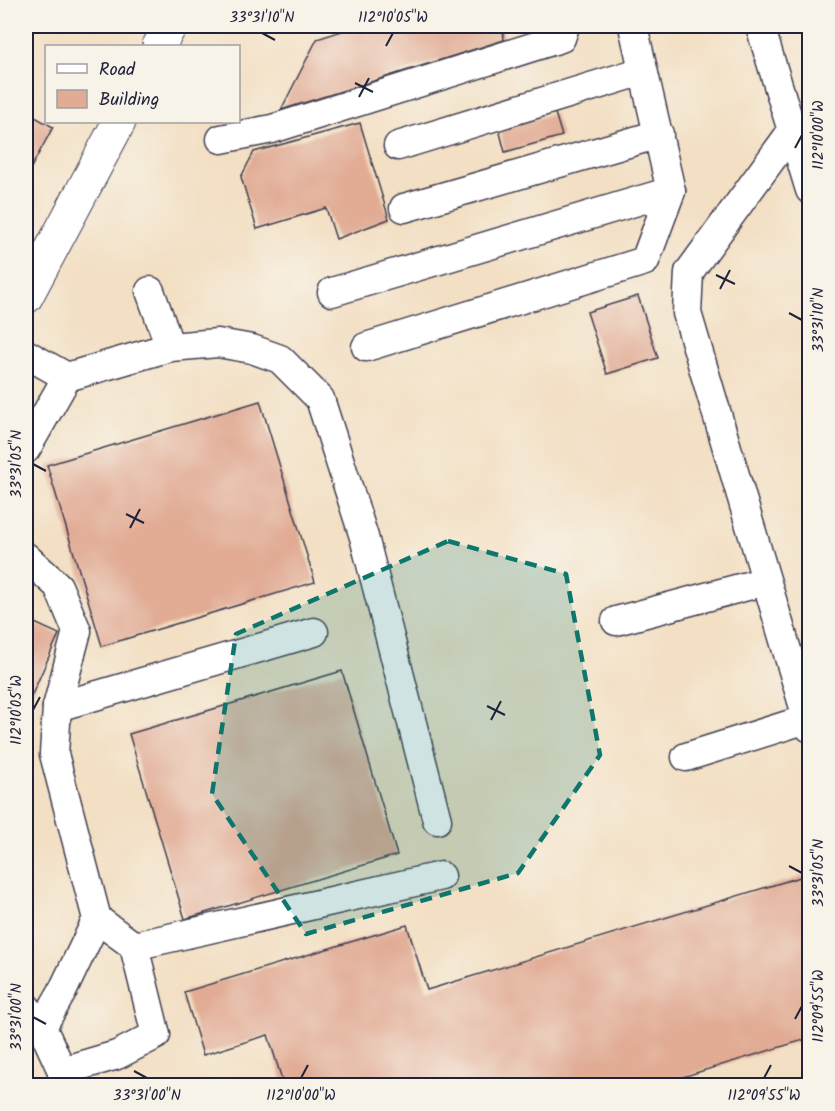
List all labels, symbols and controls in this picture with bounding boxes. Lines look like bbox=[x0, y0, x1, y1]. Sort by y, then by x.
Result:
text: 33°31'10"N bbox=[230, 6, 295, 30]
text: 112°10'05"W bbox=[358, 6, 428, 30]
legend bbox=[45, 45, 240, 123]
text: Road bbox=[99, 56, 136, 85]
text: Building bbox=[99, 86, 159, 115]
text: 112°10'00"W bbox=[807, 100, 831, 170]
text: 33°31'10"N bbox=[807, 288, 831, 353]
text: 33°31'05"N bbox=[5, 430, 29, 498]
text: 112°10'05"W bbox=[5, 675, 29, 745]
text: 33°31'05"N bbox=[807, 839, 831, 907]
text: 112°09'55"W bbox=[807, 969, 831, 1043]
text: 33°31'00"N bbox=[5, 983, 29, 1051]
text: 33°31'00"N bbox=[113, 1084, 181, 1108]
text: 112°10'00"W bbox=[266, 1084, 336, 1108]
text: 112°09'55"W bbox=[727, 1084, 801, 1108]

